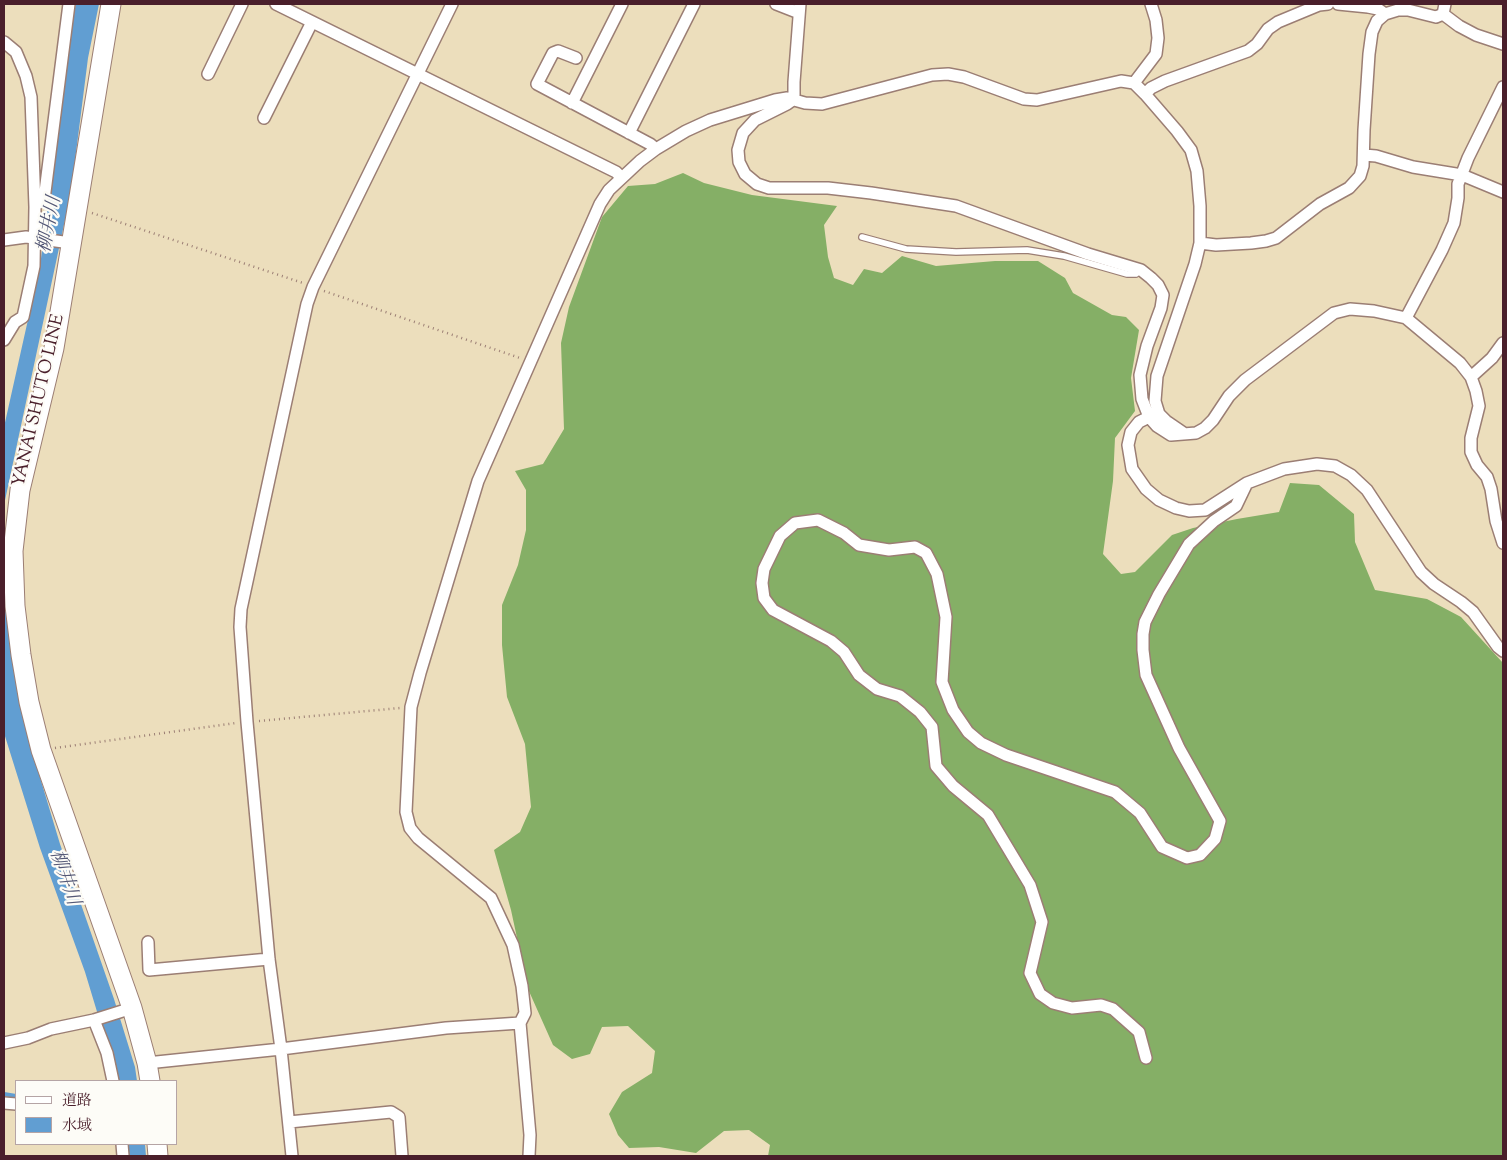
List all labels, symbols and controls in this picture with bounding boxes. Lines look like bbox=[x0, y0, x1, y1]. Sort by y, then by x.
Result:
water label: 柳井川 bbox=[34, 195, 68, 255]
street label: YANAI SHUTO LINE bbox=[10, 312, 70, 490]
water label: 柳井川 bbox=[43, 847, 83, 909]
legend bbox=[15, 1080, 178, 1145]
text: 道路 bbox=[62, 1091, 92, 1112]
text: 水域 bbox=[62, 1116, 92, 1137]

